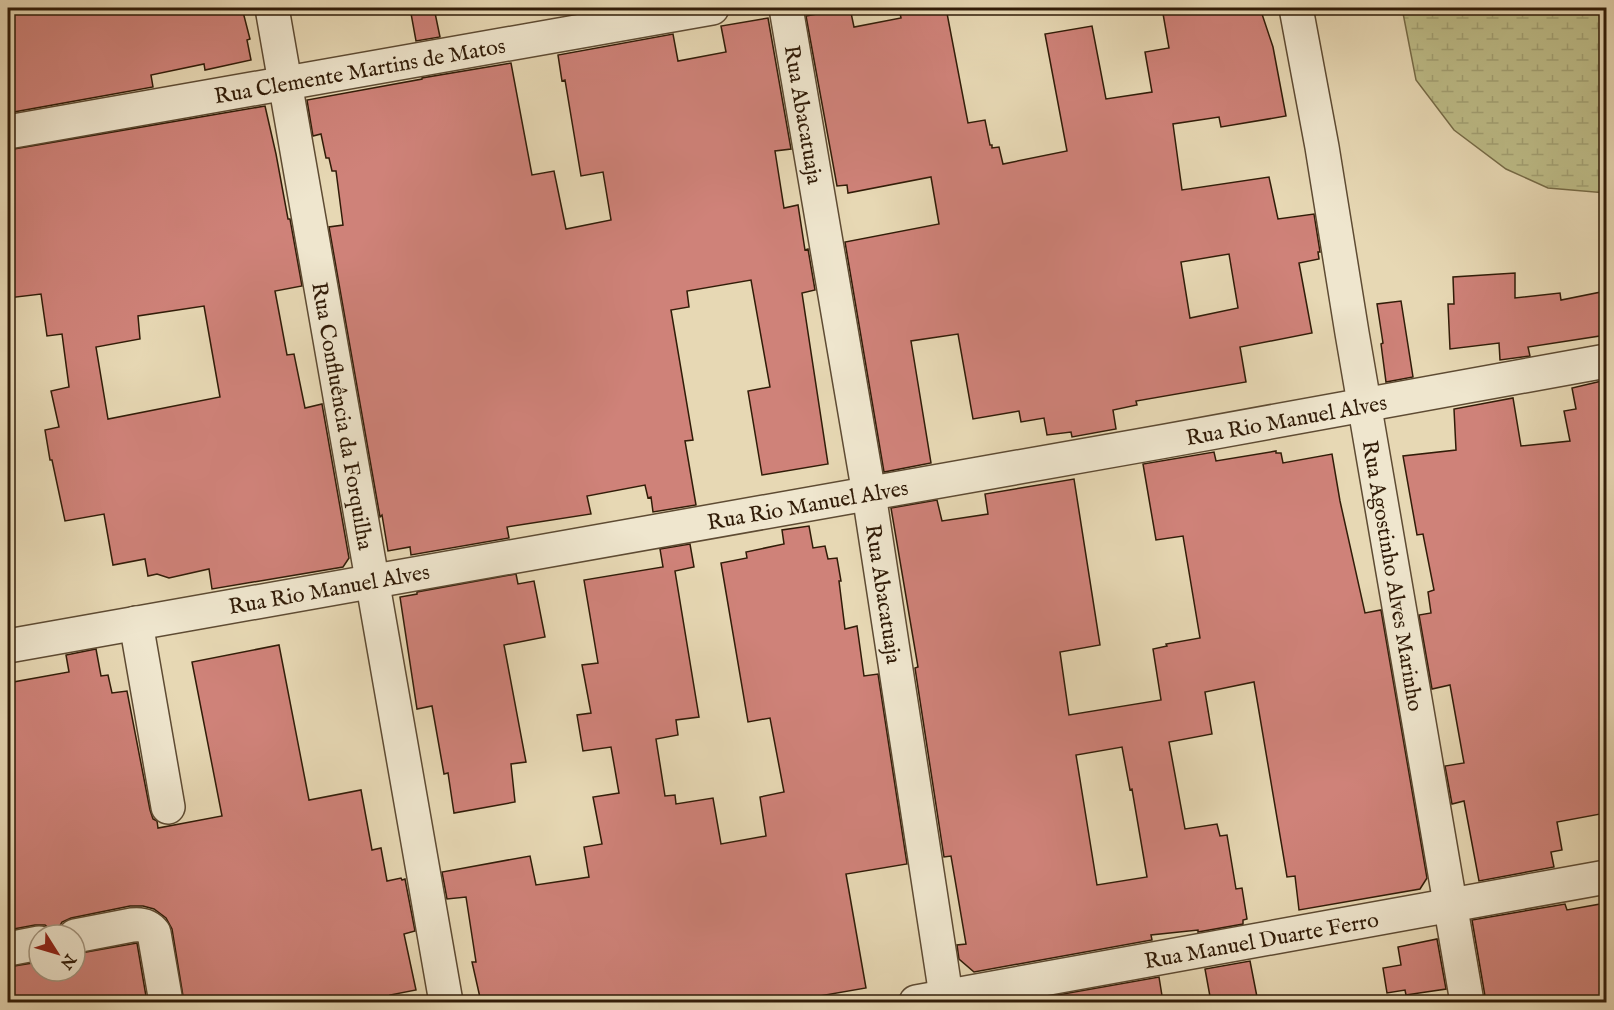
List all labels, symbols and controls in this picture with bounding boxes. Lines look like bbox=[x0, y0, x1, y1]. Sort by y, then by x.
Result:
street label: Rua Clemente Martins de Matos bbox=[212, 33, 508, 111]
street label: Rua Abacatuaja bbox=[777, 43, 828, 187]
street label: Rua Confluência da Forquilha bbox=[304, 280, 379, 553]
street label: Rua Rio Manuel Alves bbox=[1184, 390, 1389, 453]
street label: Rua Agostinho Alves Marinho bbox=[1355, 438, 1429, 714]
street label: Rua Rio Manuel Alves bbox=[705, 475, 911, 538]
street label: Rua Abacatuaja bbox=[858, 522, 907, 666]
street label: Rua Rio Manuel Alves bbox=[226, 559, 432, 622]
street label: Rua Manuel Duarte Ferro bbox=[1142, 906, 1381, 976]
north arrow bbox=[27, 923, 87, 983]
text: N bbox=[55, 948, 80, 972]

